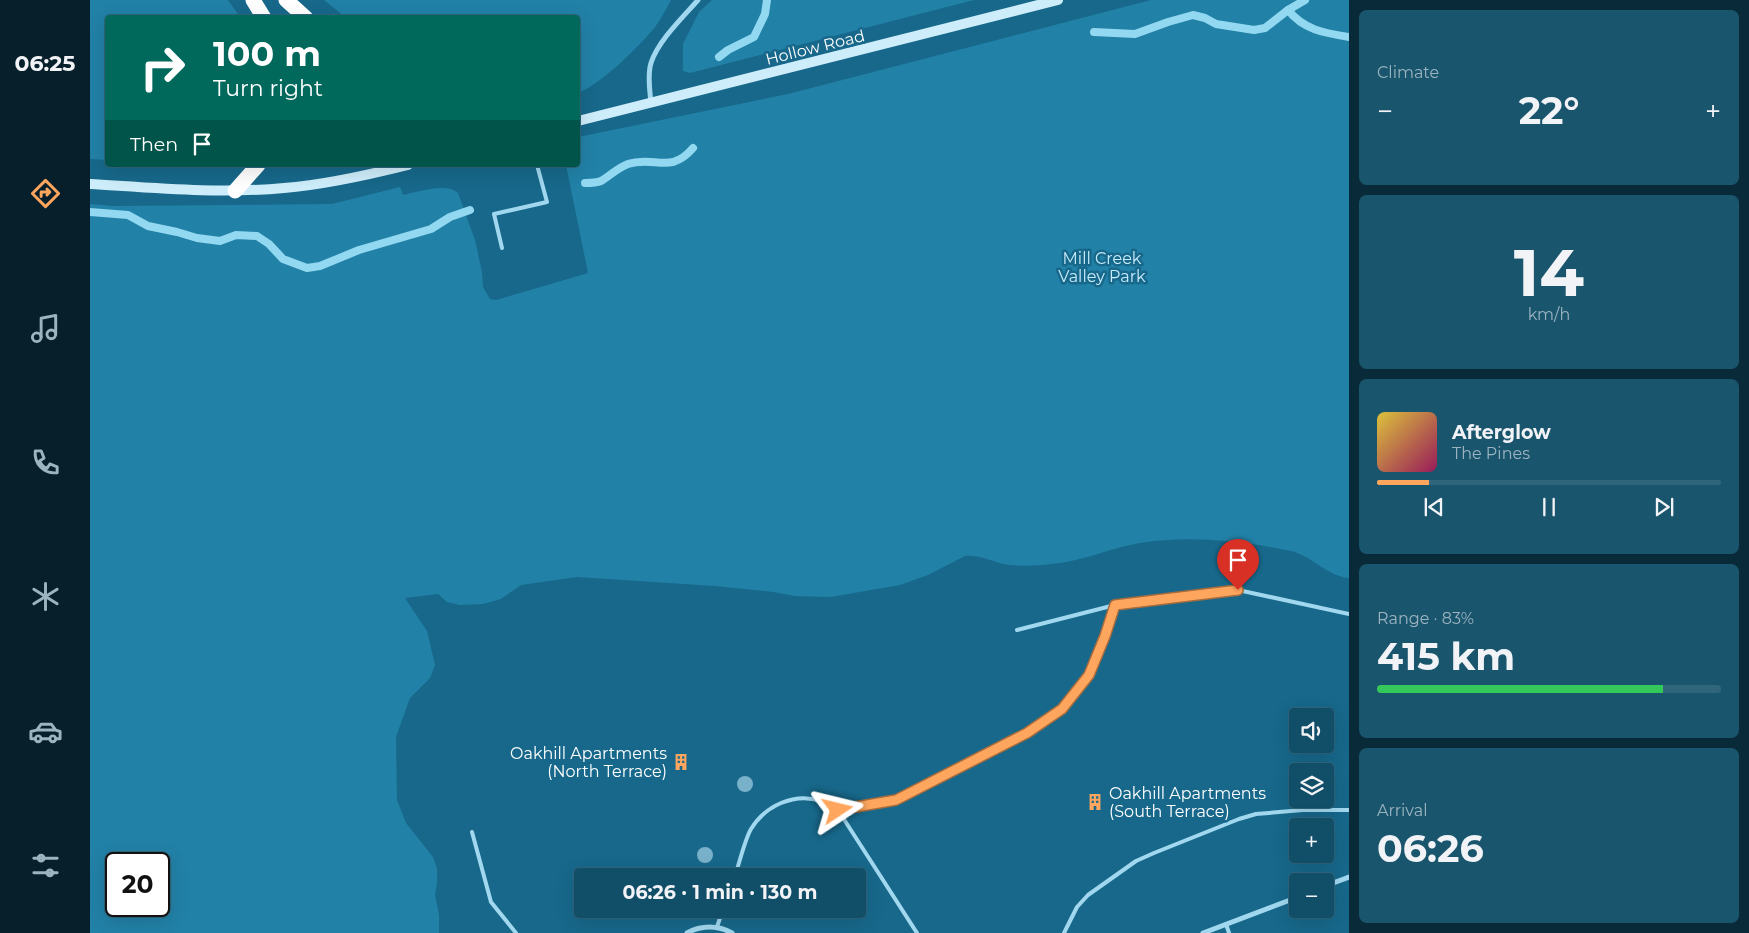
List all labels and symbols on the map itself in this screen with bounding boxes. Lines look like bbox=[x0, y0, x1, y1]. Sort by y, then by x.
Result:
street label: Hollow Road bbox=[764, 26, 867, 69]
park label: Mill Creek Valley Park bbox=[1058, 249, 1146, 286]
pin bbox=[1217, 539, 1259, 590]
place label: Oakhill Apartments (North Terrace) bbox=[510, 744, 667, 781]
building icon: Oakhill Apartments (North Terrace) bbox=[671, 752, 691, 772]
position arrow bbox=[811, 783, 863, 835]
place label: Oakhill Apartments (South Terrace) bbox=[1109, 784, 1266, 821]
building icon: Oakhill Apartments (South Terrace) bbox=[1085, 792, 1105, 812]
speed limit sign: 20 bbox=[105, 852, 170, 917]

